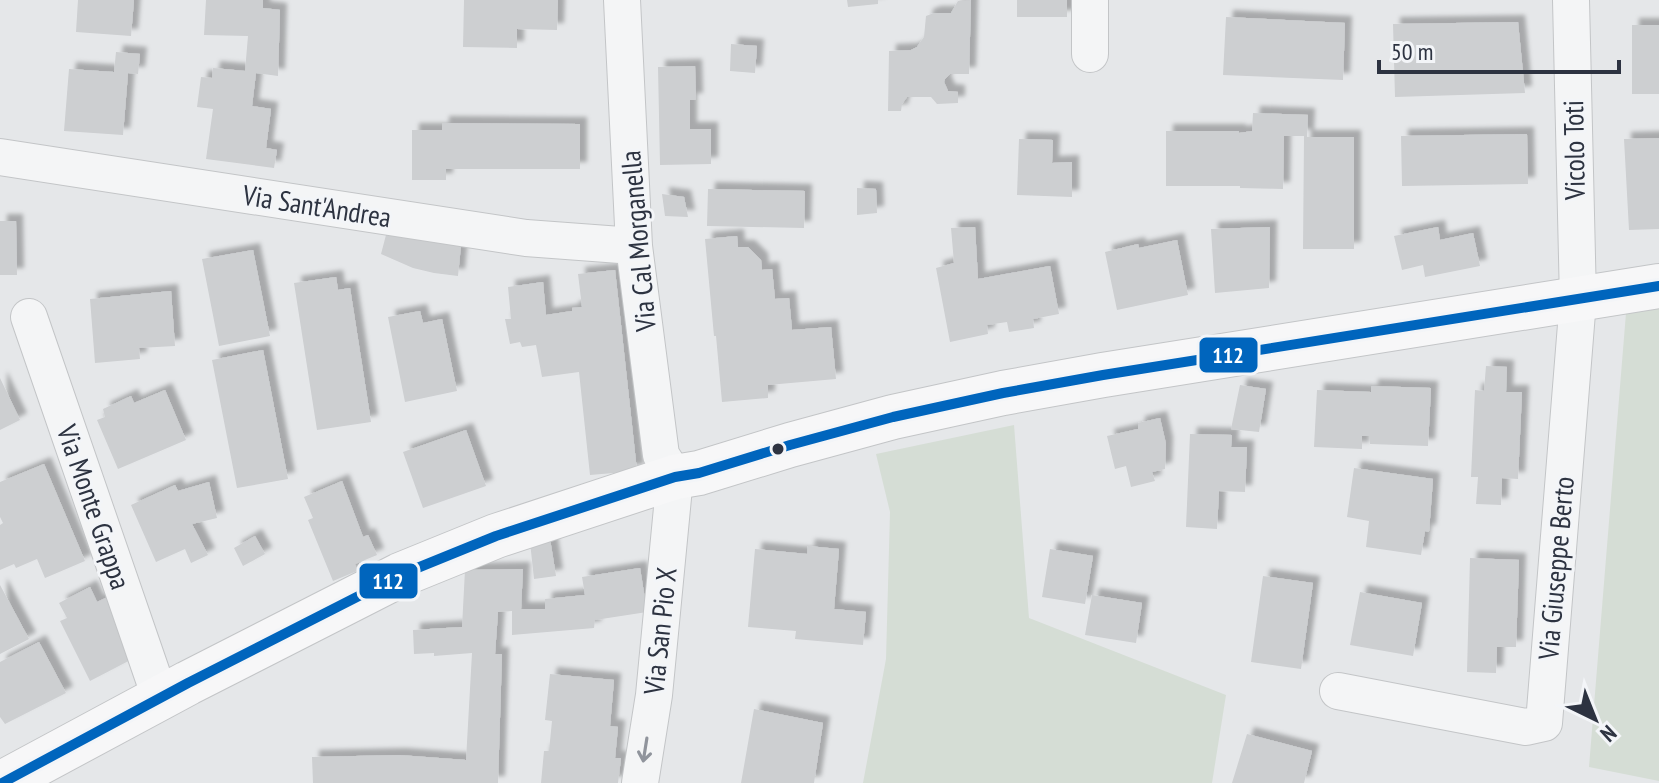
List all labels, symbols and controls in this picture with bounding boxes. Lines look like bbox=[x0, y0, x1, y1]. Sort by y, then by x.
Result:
scale bar bbox=[1379, 24, 1619, 74]
text: 50 m bbox=[1391, 36, 1433, 67]
street label: Vicolo Toti bbox=[1554, 100, 1593, 201]
street label: Via Cal Morganella bbox=[611, 149, 664, 334]
street label: Via Sant'Andrea bbox=[239, 175, 394, 235]
line badge: 112 bbox=[1198, 336, 1259, 374]
text: 112 bbox=[1212, 341, 1244, 369]
street label: Via Monte Grappa bbox=[49, 419, 140, 594]
unlabelled marker bbox=[770, 441, 786, 457]
street label: Via Giuseppe Berto bbox=[1529, 475, 1582, 662]
line badge: 112 bbox=[358, 562, 419, 600]
street label: Via San Pio X bbox=[634, 566, 685, 697]
text: 112 bbox=[372, 567, 404, 595]
north arrow bbox=[1555, 679, 1635, 759]
text: N bbox=[1595, 719, 1623, 748]
one-way arrow bbox=[637, 737, 652, 762]

